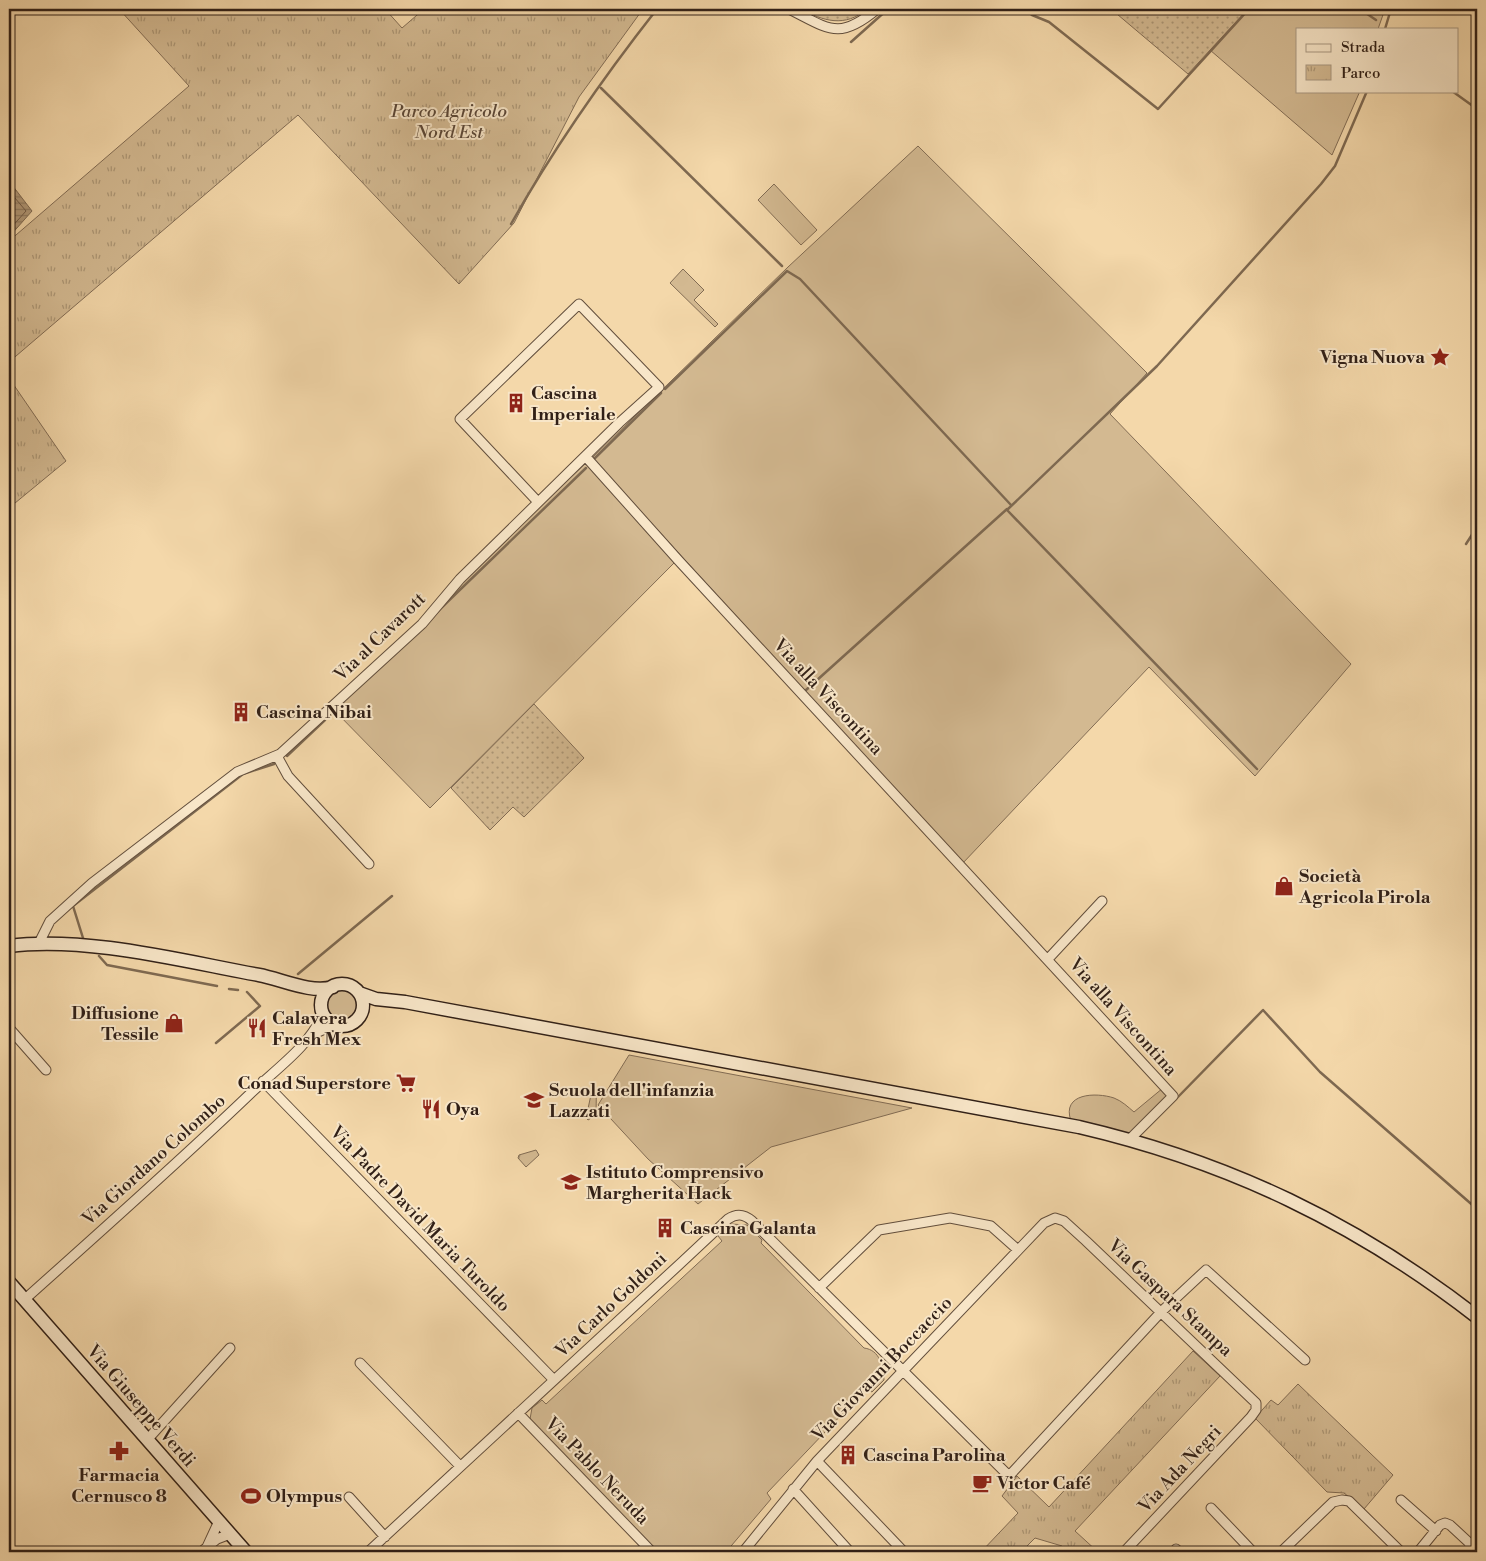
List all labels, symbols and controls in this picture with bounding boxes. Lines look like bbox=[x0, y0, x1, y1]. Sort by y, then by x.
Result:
legend bbox=[1296, 28, 1458, 92]
text: Strada bbox=[1341, 38, 1385, 57]
text: Parco bbox=[1341, 64, 1380, 83]
park label: Parco Agricolo Nord Est bbox=[390, 100, 507, 144]
place label: Vigna Nuova bbox=[1319, 346, 1425, 369]
place icon: Vigna Nuova bbox=[1429, 346, 1451, 368]
place label: Cascina Imperiale bbox=[531, 382, 616, 426]
building icon: Cascina Imperiale bbox=[505, 392, 527, 414]
street label: Via al Cavarott bbox=[329, 587, 431, 687]
street label: Via alla Viscontina bbox=[767, 633, 888, 761]
building icon: Cascina Nibai bbox=[230, 701, 252, 723]
place label: Cascina Nibai bbox=[256, 701, 372, 724]
place label: Società Agricola Pirola bbox=[1298, 865, 1431, 909]
shop icon: Società Agricola Pirola bbox=[1273, 875, 1295, 897]
street label: Via alla Viscontina bbox=[1063, 952, 1183, 1081]
place label: Diffusione Tessile bbox=[71, 1002, 159, 1046]
place label: Calavera Fresh Mex bbox=[272, 1007, 362, 1051]
shop icon: Diffusione Tessile bbox=[163, 1012, 185, 1034]
restaurant icon: Calavera Fresh Mex bbox=[246, 1017, 268, 1039]
place label: Conad Superstore bbox=[237, 1072, 391, 1095]
supermarket icon: Conad Superstore bbox=[395, 1072, 417, 1094]
place label: Scuola dell'infanzia Lazzati bbox=[549, 1079, 714, 1123]
street label: Via Giordano Colombo bbox=[77, 1089, 231, 1231]
school or university icon: Scuola dell'infanzia Lazzati bbox=[523, 1089, 545, 1111]
restaurant icon: Oya bbox=[420, 1098, 442, 1120]
place label: Oya bbox=[446, 1098, 480, 1121]
street label: Via Padre David Maria Turoldo bbox=[324, 1120, 515, 1317]
place label: Istituto Comprensivo Margherita Hack bbox=[586, 1161, 764, 1205]
school or university icon: Istituto Comprensivo Margherita Hack bbox=[560, 1171, 582, 1193]
building icon: Cascina Galanta bbox=[654, 1217, 676, 1239]
place label: Cascina Galanta bbox=[680, 1217, 817, 1240]
street label: Via Gaspara Stampa bbox=[1102, 1234, 1238, 1362]
street label: Via Carlo Goldoni bbox=[550, 1247, 672, 1363]
street label: Via Giovanni Boccaccio bbox=[806, 1292, 957, 1447]
street label: Via Giuseppe Verdi bbox=[81, 1339, 201, 1472]
street label: Via Pablo Neruda bbox=[539, 1412, 655, 1530]
street label: Via Ada Negri bbox=[1133, 1420, 1227, 1518]
pharmacy icon: Farmacia Cernusco 8 bbox=[108, 1440, 130, 1462]
building icon: Cascina Parolina bbox=[837, 1444, 859, 1466]
place label: Cascina Parolina bbox=[863, 1444, 1006, 1467]
place label: Farmacia Cernusco 8 bbox=[71, 1464, 167, 1508]
cafe icon: Victor Café bbox=[971, 1472, 993, 1494]
place label: Victor Café bbox=[996, 1472, 1091, 1495]
sports icon: Olympus bbox=[240, 1485, 262, 1507]
place label: Olympus bbox=[266, 1485, 342, 1508]

